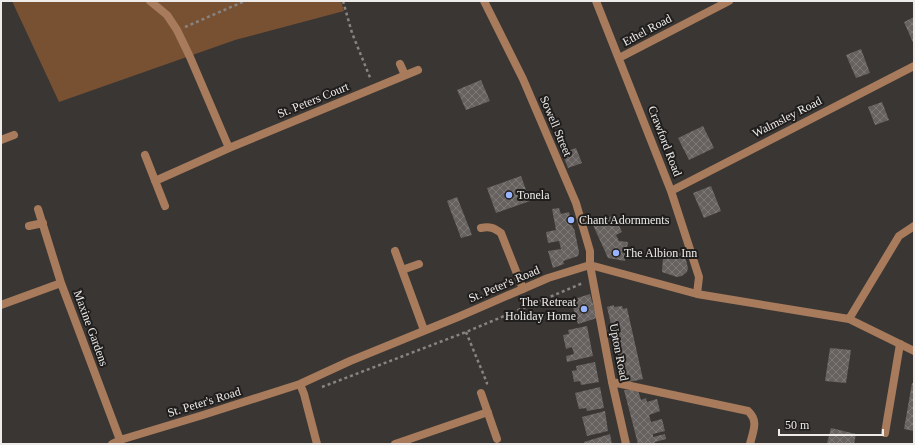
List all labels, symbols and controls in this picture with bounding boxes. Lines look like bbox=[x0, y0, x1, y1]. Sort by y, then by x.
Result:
street label: Ethel Road bbox=[620, 11, 674, 49]
street label: St. Peters Court bbox=[275, 79, 351, 121]
street label: Sowell Street bbox=[537, 94, 575, 159]
street label: Walmsley Road bbox=[750, 94, 824, 140]
street label: Crawford Road bbox=[645, 104, 685, 178]
place label: Tonela bbox=[517, 188, 550, 202]
marker: Tonela bbox=[504, 190, 514, 200]
place label: Chant Adornments bbox=[579, 213, 670, 227]
marker: Chant Adornments bbox=[566, 215, 576, 225]
place label: The Albion Inn bbox=[624, 246, 697, 260]
marker: The Albion Inn bbox=[611, 248, 621, 258]
street label: St. Peter's Road bbox=[466, 263, 542, 305]
street label: Maxine Gardens bbox=[71, 288, 111, 368]
place label: The Retreat Holiday Home bbox=[505, 295, 577, 323]
marker: The Retreat Holiday Home bbox=[579, 304, 589, 314]
street label: Upton Road bbox=[607, 322, 631, 382]
street label: St. Peter's Road bbox=[166, 384, 242, 420]
scale bar bbox=[779, 411, 883, 437]
text: 50 m bbox=[785, 418, 810, 432]

